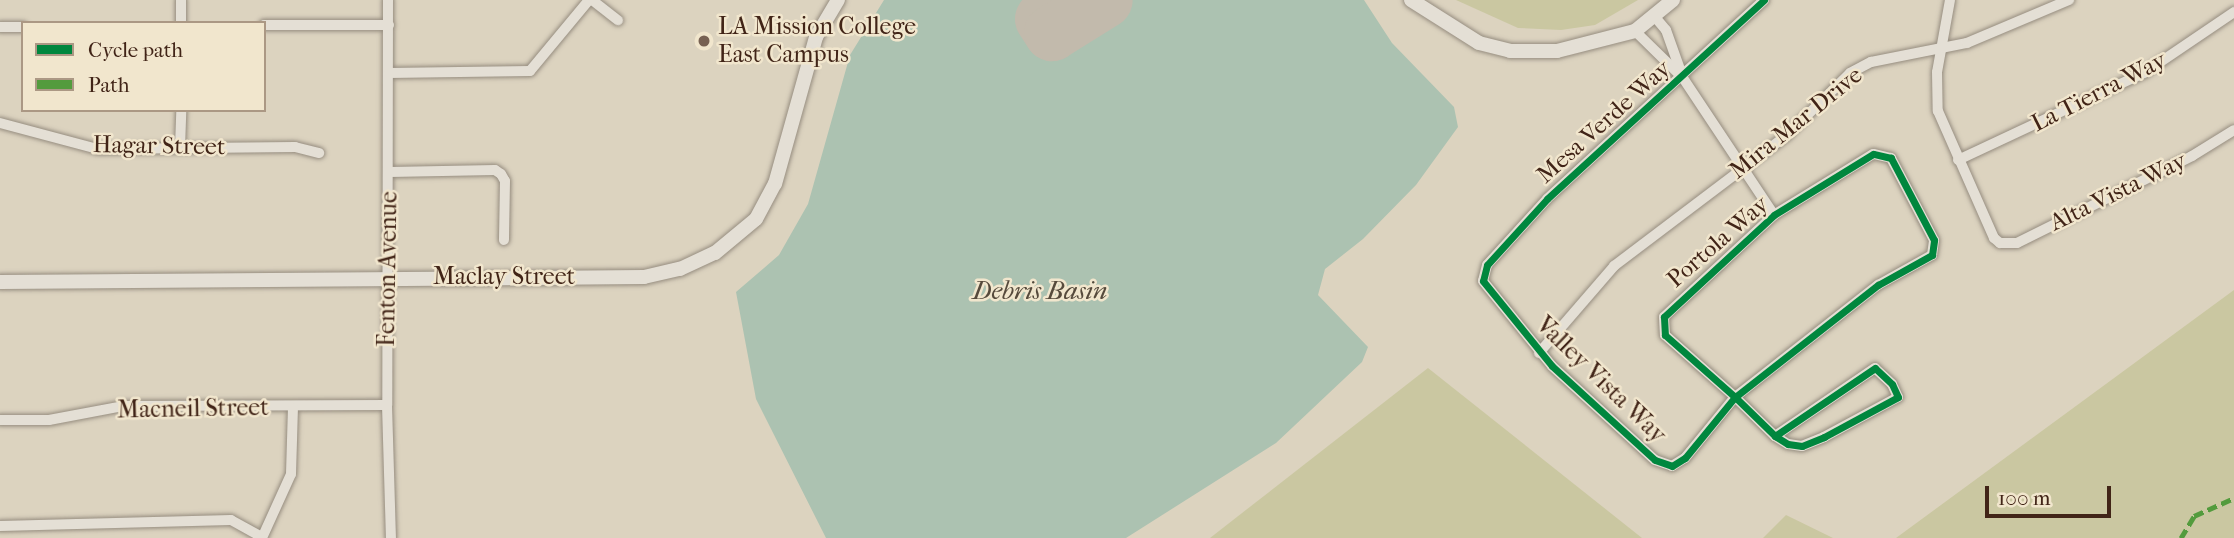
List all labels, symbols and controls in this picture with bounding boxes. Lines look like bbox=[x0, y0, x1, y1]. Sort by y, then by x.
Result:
place label: LA Mission College East Campus bbox=[718, 13, 916, 69]
legend bbox=[21, 21, 266, 112]
marker: LA Mission College East Campus bbox=[696, 33, 712, 49]
text: Cycle path bbox=[88, 38, 183, 62]
street label: La Tierra Way bbox=[2027, 46, 2171, 138]
street label: Mesa Verde Way bbox=[1531, 54, 1677, 190]
street label: Mira Mar Drive bbox=[1724, 61, 1868, 185]
text: Path bbox=[88, 73, 129, 97]
street label: Hagar Street bbox=[92, 130, 226, 162]
street label: Alta Vista Way bbox=[2045, 146, 2191, 238]
street label: Portola Way bbox=[1661, 190, 1775, 294]
street label: Fenton Avenue bbox=[372, 191, 404, 347]
street label: Maclay Street bbox=[433, 263, 575, 291]
water label: Debris Basin bbox=[973, 275, 1107, 307]
street label: Valley Vista Way bbox=[1530, 311, 1672, 449]
street label: Macneil Street bbox=[117, 393, 269, 425]
scale bar bbox=[1989, 472, 2115, 516]
text: 100 m bbox=[1998, 486, 2051, 510]

